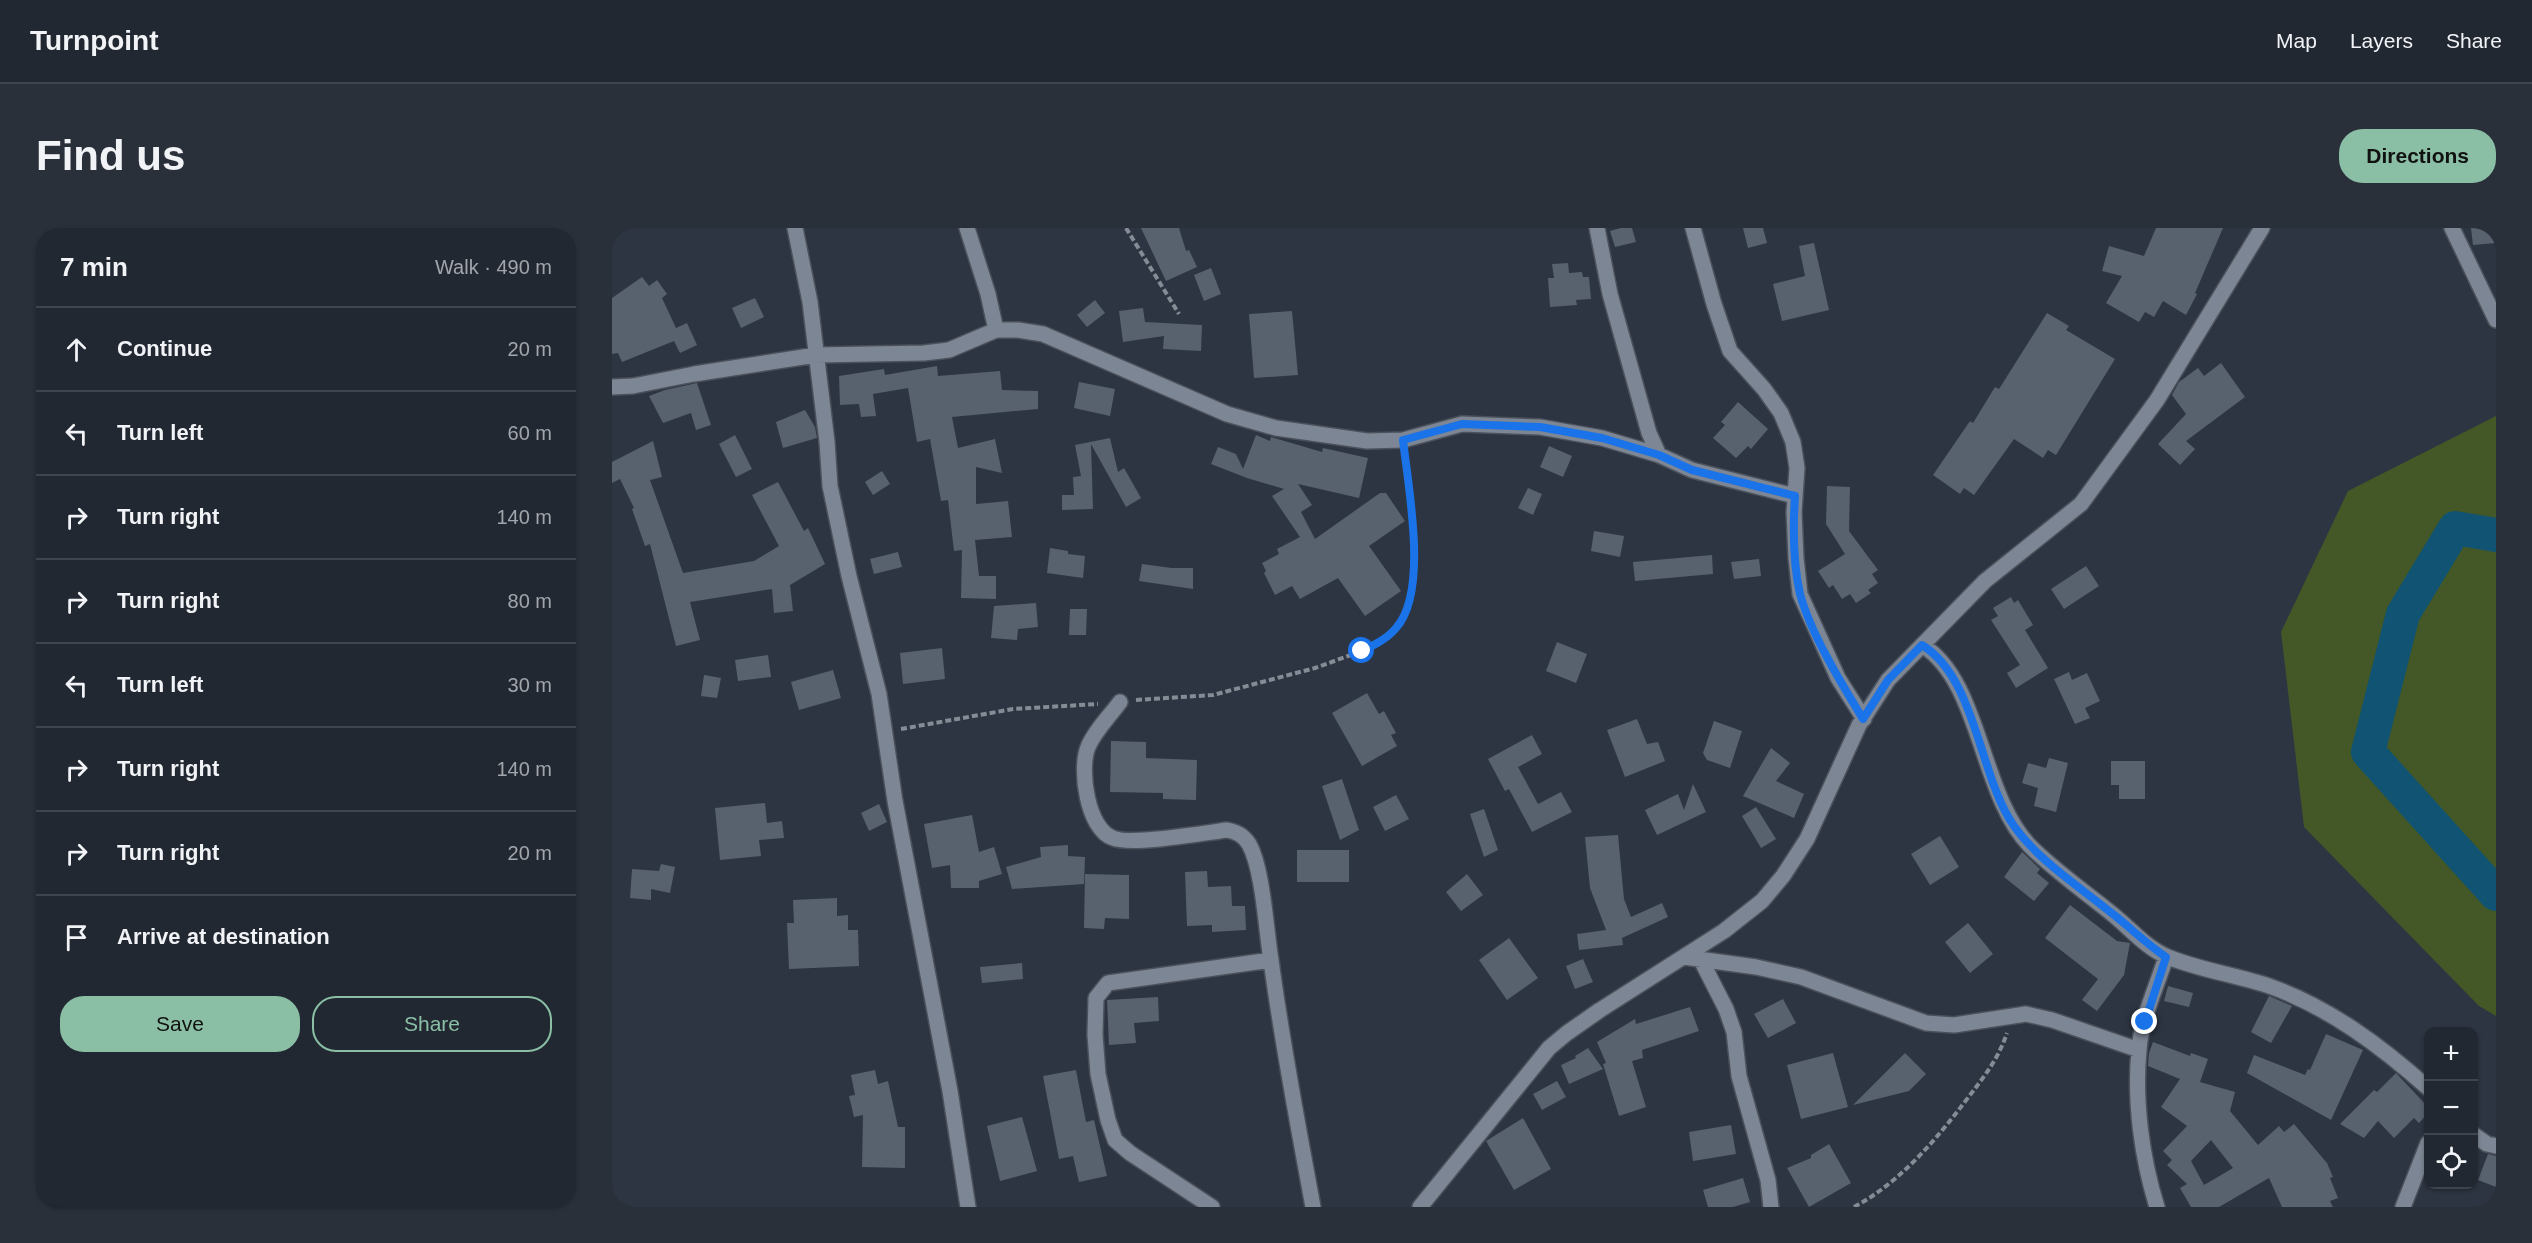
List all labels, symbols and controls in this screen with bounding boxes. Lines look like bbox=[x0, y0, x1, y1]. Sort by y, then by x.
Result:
text: Turnpoint bbox=[30, 25, 159, 56]
text: Map bbox=[2276, 29, 2317, 52]
text: Layers bbox=[2350, 29, 2413, 52]
text: Share bbox=[2446, 29, 2502, 52]
button: Directions bbox=[2339, 129, 2496, 183]
text: Find us bbox=[36, 132, 185, 179]
text: 7 min bbox=[60, 252, 128, 282]
text: Walk · 490 m bbox=[435, 256, 552, 278]
icon: ahead bbox=[60, 333, 93, 366]
text: Continue bbox=[117, 336, 212, 361]
text: 20 m bbox=[508, 338, 552, 360]
icon: left bbox=[60, 417, 93, 450]
text: Turn left bbox=[117, 420, 203, 445]
text: 60 m bbox=[508, 422, 552, 444]
icon: right bbox=[60, 501, 93, 534]
text: Turn right bbox=[117, 504, 219, 529]
text: 140 m bbox=[496, 506, 552, 528]
icon: right bbox=[60, 585, 93, 618]
text: Turn right bbox=[117, 588, 219, 613]
text: 80 m bbox=[508, 590, 552, 612]
route start bbox=[1348, 637, 1374, 663]
icon: left bbox=[60, 669, 93, 702]
text: Turn left bbox=[117, 672, 203, 697]
text: 30 m bbox=[508, 674, 552, 696]
icon: right bbox=[60, 753, 93, 786]
text: Turn right bbox=[117, 756, 219, 781]
text: 140 m bbox=[496, 758, 552, 780]
icon: right bbox=[60, 837, 93, 870]
text: Turn right bbox=[117, 840, 219, 865]
text: 20 m bbox=[508, 842, 552, 864]
icon: arrive bbox=[60, 921, 93, 954]
text: Arrive at destination bbox=[117, 924, 330, 949]
button: Save bbox=[60, 996, 300, 1052]
button: Share bbox=[312, 996, 552, 1052]
route end bbox=[2131, 1008, 2157, 1034]
map controls bbox=[2424, 1027, 2478, 1189]
button: + bbox=[2424, 1027, 2478, 1081]
button: − bbox=[2424, 1081, 2478, 1135]
button: locate bbox=[2424, 1135, 2478, 1189]

